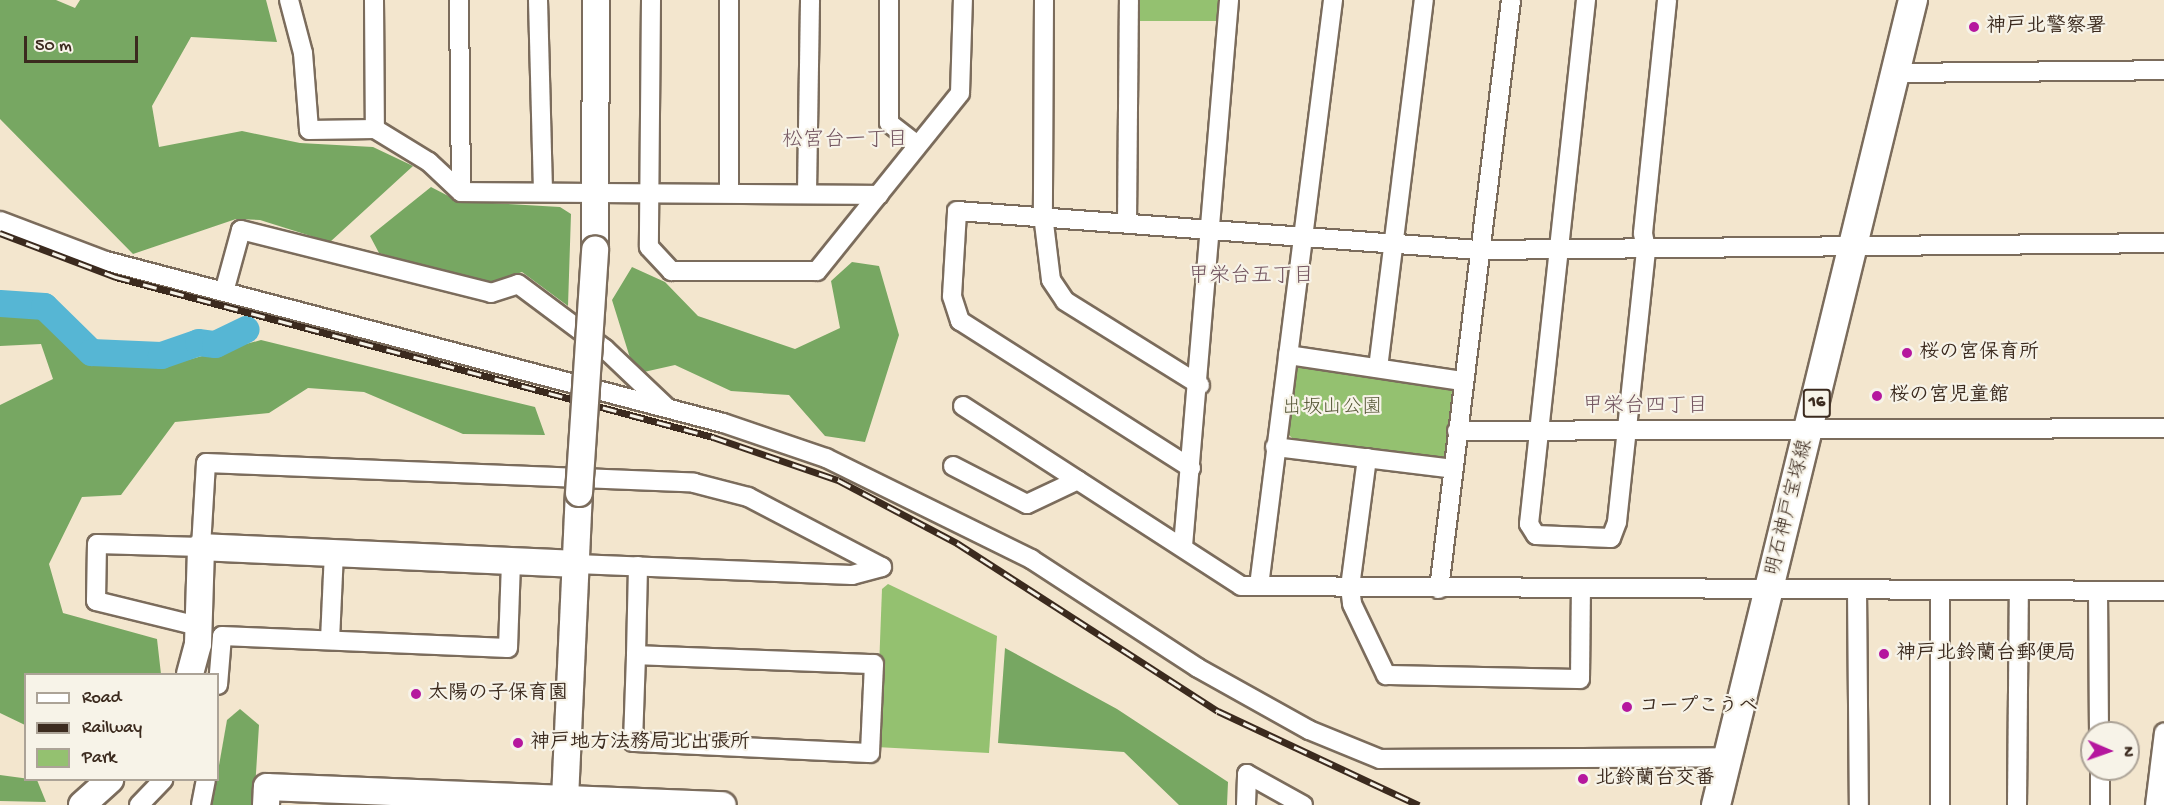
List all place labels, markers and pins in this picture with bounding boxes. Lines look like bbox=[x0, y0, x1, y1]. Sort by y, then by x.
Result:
place label: 神戸北警察署 bbox=[1986, 15, 2106, 39]
marker: 神戸北警察署 bbox=[1967, 20, 1981, 34]
place label: 桜の宮保育所 bbox=[1919, 341, 2039, 365]
marker: 桜の宮保育所 bbox=[1900, 346, 1914, 360]
place label: 桜の宮児童館 bbox=[1889, 384, 2009, 408]
marker: 桜の宮児童館 bbox=[1870, 389, 1884, 403]
place label: 神戸北鈴蘭台郵便局 bbox=[1896, 642, 2076, 666]
marker: 神戸北鈴蘭台郵便局 bbox=[1877, 647, 1891, 661]
place label: 太陽の子保育園 bbox=[428, 682, 568, 706]
marker: 太陽の子保育園 bbox=[409, 687, 423, 701]
place label: コープこうべ bbox=[1639, 695, 1759, 719]
marker: コープこうべ bbox=[1620, 700, 1634, 714]
place label: 神戸地方法務局北出張所 bbox=[530, 731, 750, 755]
marker: 神戸地方法務局北出張所 bbox=[511, 736, 525, 750]
place label: 北鈴蘭台交番 bbox=[1595, 767, 1715, 791]
marker: 北鈴蘭台交番 bbox=[1576, 772, 1590, 786]

